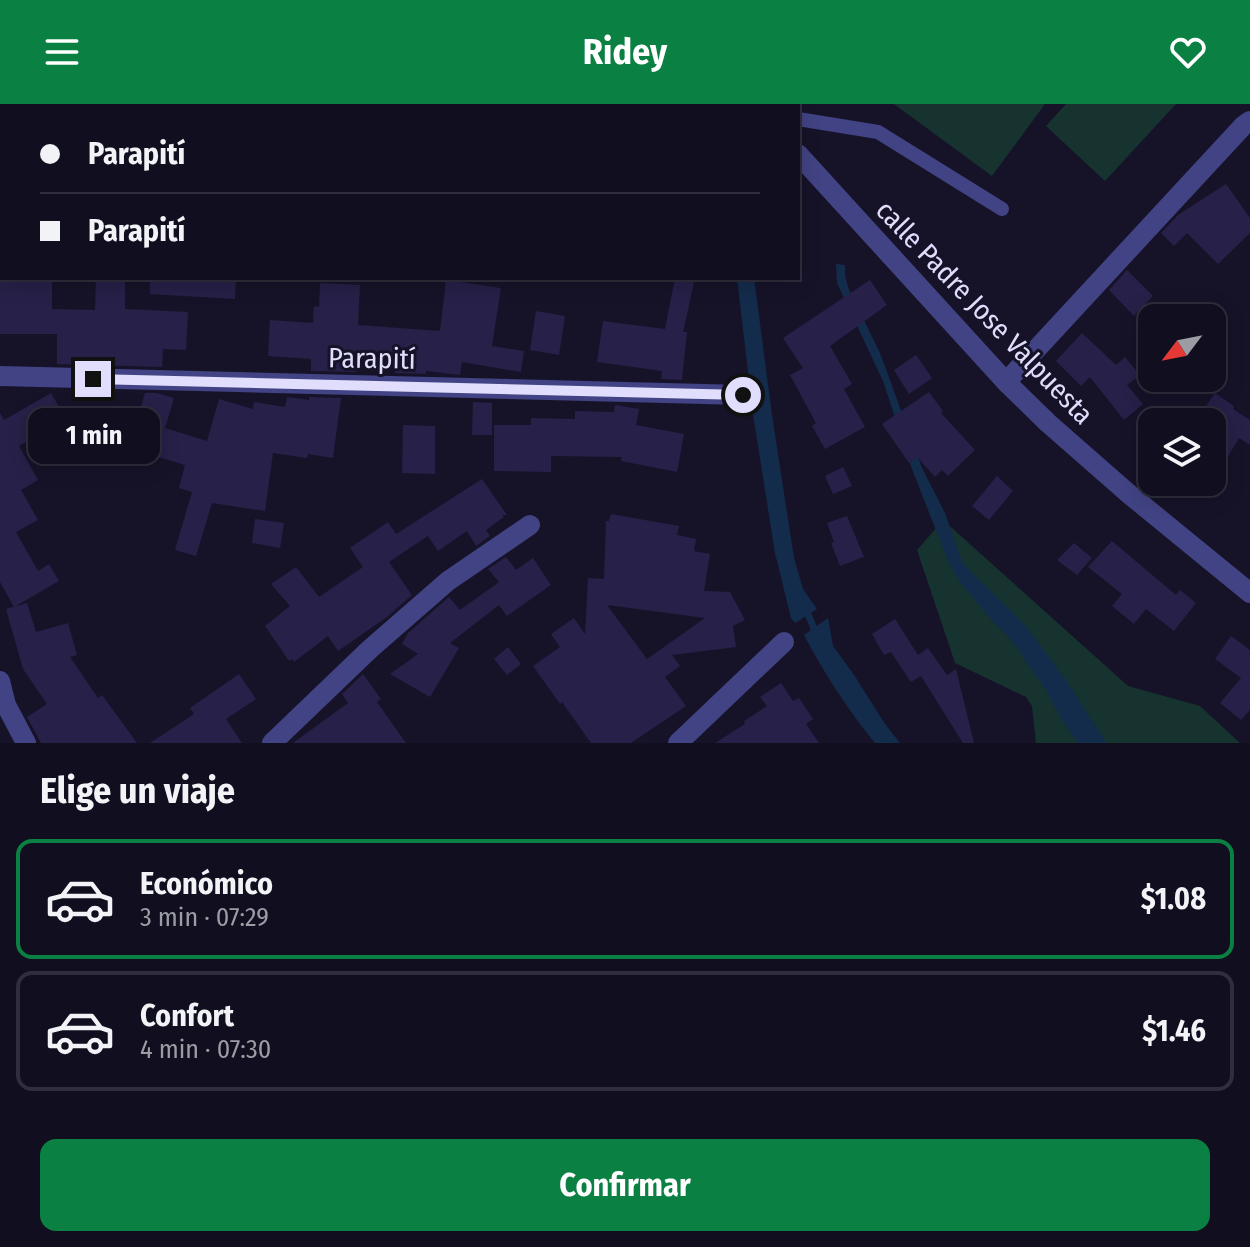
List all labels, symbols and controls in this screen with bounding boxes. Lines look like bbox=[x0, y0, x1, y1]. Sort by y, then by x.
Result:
icon: menu bbox=[40, 30, 84, 74]
text: Ridey bbox=[583, 30, 667, 74]
icon: heart bbox=[1166, 30, 1210, 74]
text: Parapití bbox=[88, 136, 185, 172]
street label: calle Padre Jose Valpuesta bbox=[869, 194, 1100, 431]
text: Parapití bbox=[88, 213, 185, 249]
north arrow bbox=[1138, 304, 1226, 392]
map controls bbox=[1138, 304, 1226, 496]
street label: Parapití bbox=[328, 341, 416, 376]
route end bbox=[75, 361, 111, 397]
route start bbox=[725, 377, 761, 413]
callout: 1 min bbox=[27, 407, 159, 463]
button: layers bbox=[1138, 408, 1226, 496]
text: 1 min bbox=[66, 420, 122, 451]
text: Elige un viaje bbox=[40, 769, 235, 813]
icon: car bbox=[44, 863, 116, 935]
text: Económico bbox=[140, 866, 273, 902]
text: $1.08 bbox=[1141, 881, 1206, 917]
text: 3 min · 07:29 bbox=[140, 902, 269, 933]
icon: car bbox=[44, 995, 116, 1067]
text: Confort bbox=[140, 998, 234, 1034]
text: $1.46 bbox=[1142, 1013, 1206, 1049]
text: 4 min · 07:30 bbox=[140, 1034, 271, 1065]
button: Confirmar bbox=[40, 1139, 1210, 1231]

